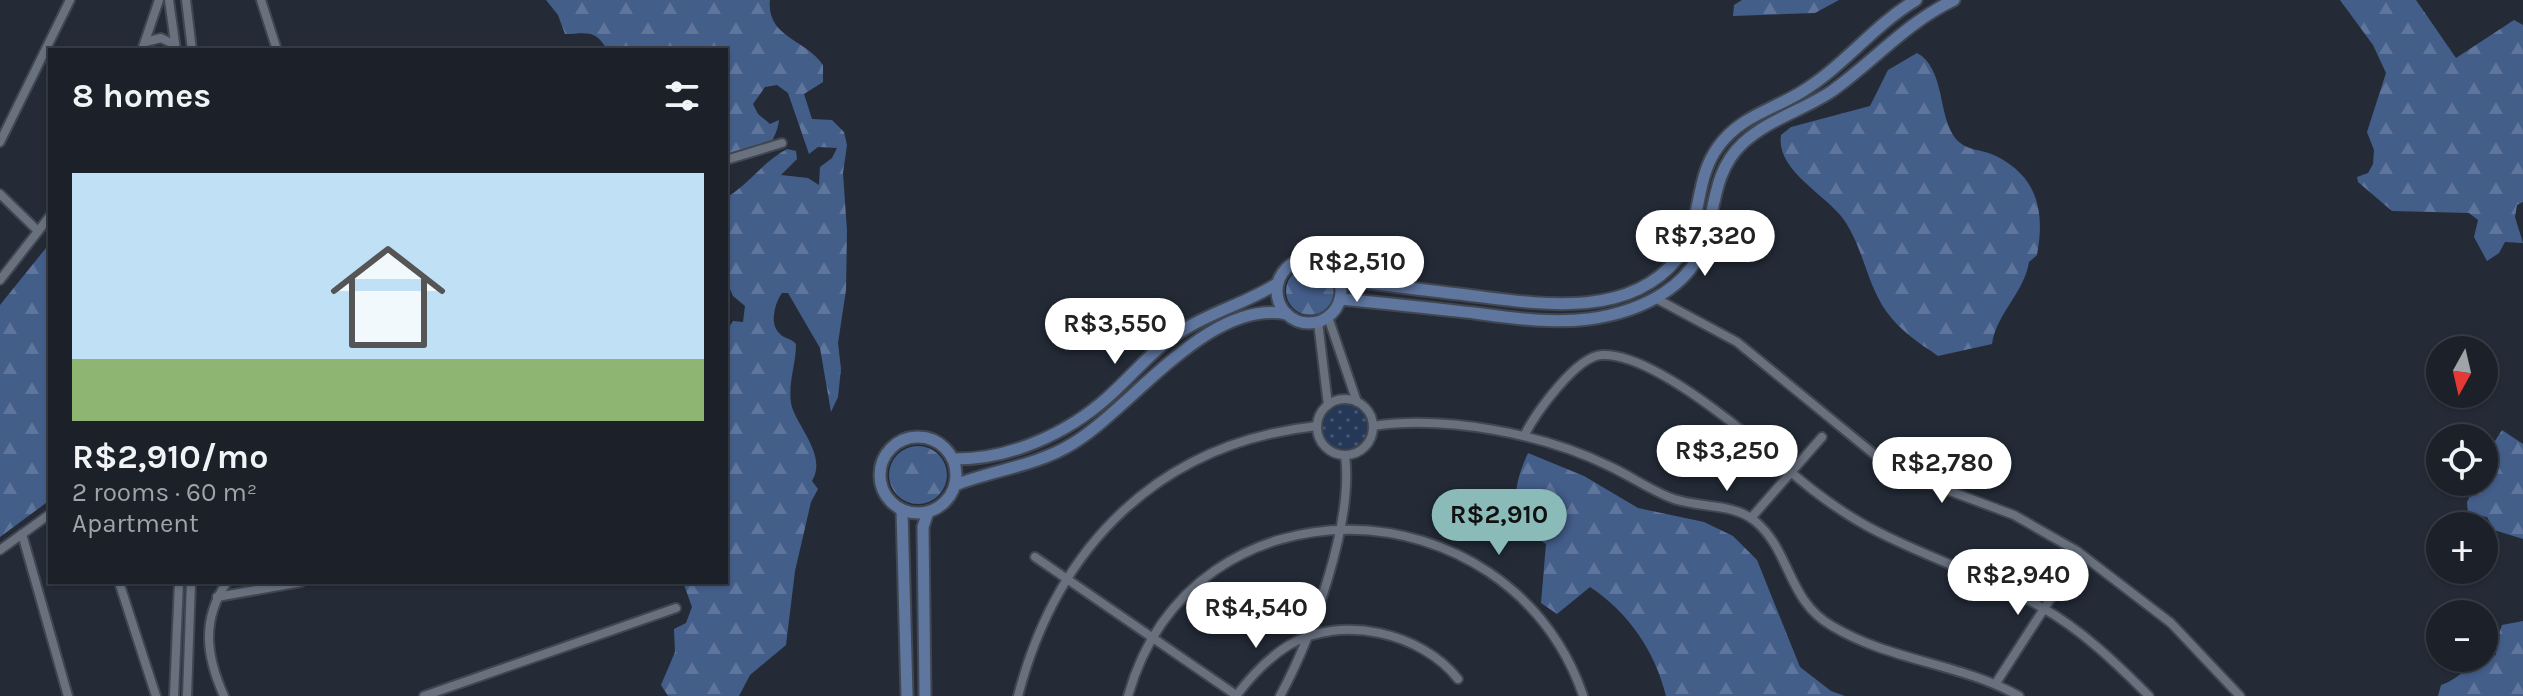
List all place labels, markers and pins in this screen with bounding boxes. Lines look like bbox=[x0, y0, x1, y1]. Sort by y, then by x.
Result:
pin: R$7,320 bbox=[1631, 210, 1779, 278]
pin: R$2,510 bbox=[1283, 236, 1431, 304]
pin: R$3,550 bbox=[1041, 298, 1189, 366]
pin: R$3,250 bbox=[1653, 425, 1801, 493]
pin: R$2,780 bbox=[1868, 437, 2016, 505]
pin: R$2,910 bbox=[1425, 489, 1573, 557]
pin: R$2,940 bbox=[1944, 549, 2092, 617]
pin: R$4,540 bbox=[1182, 582, 1330, 650]

